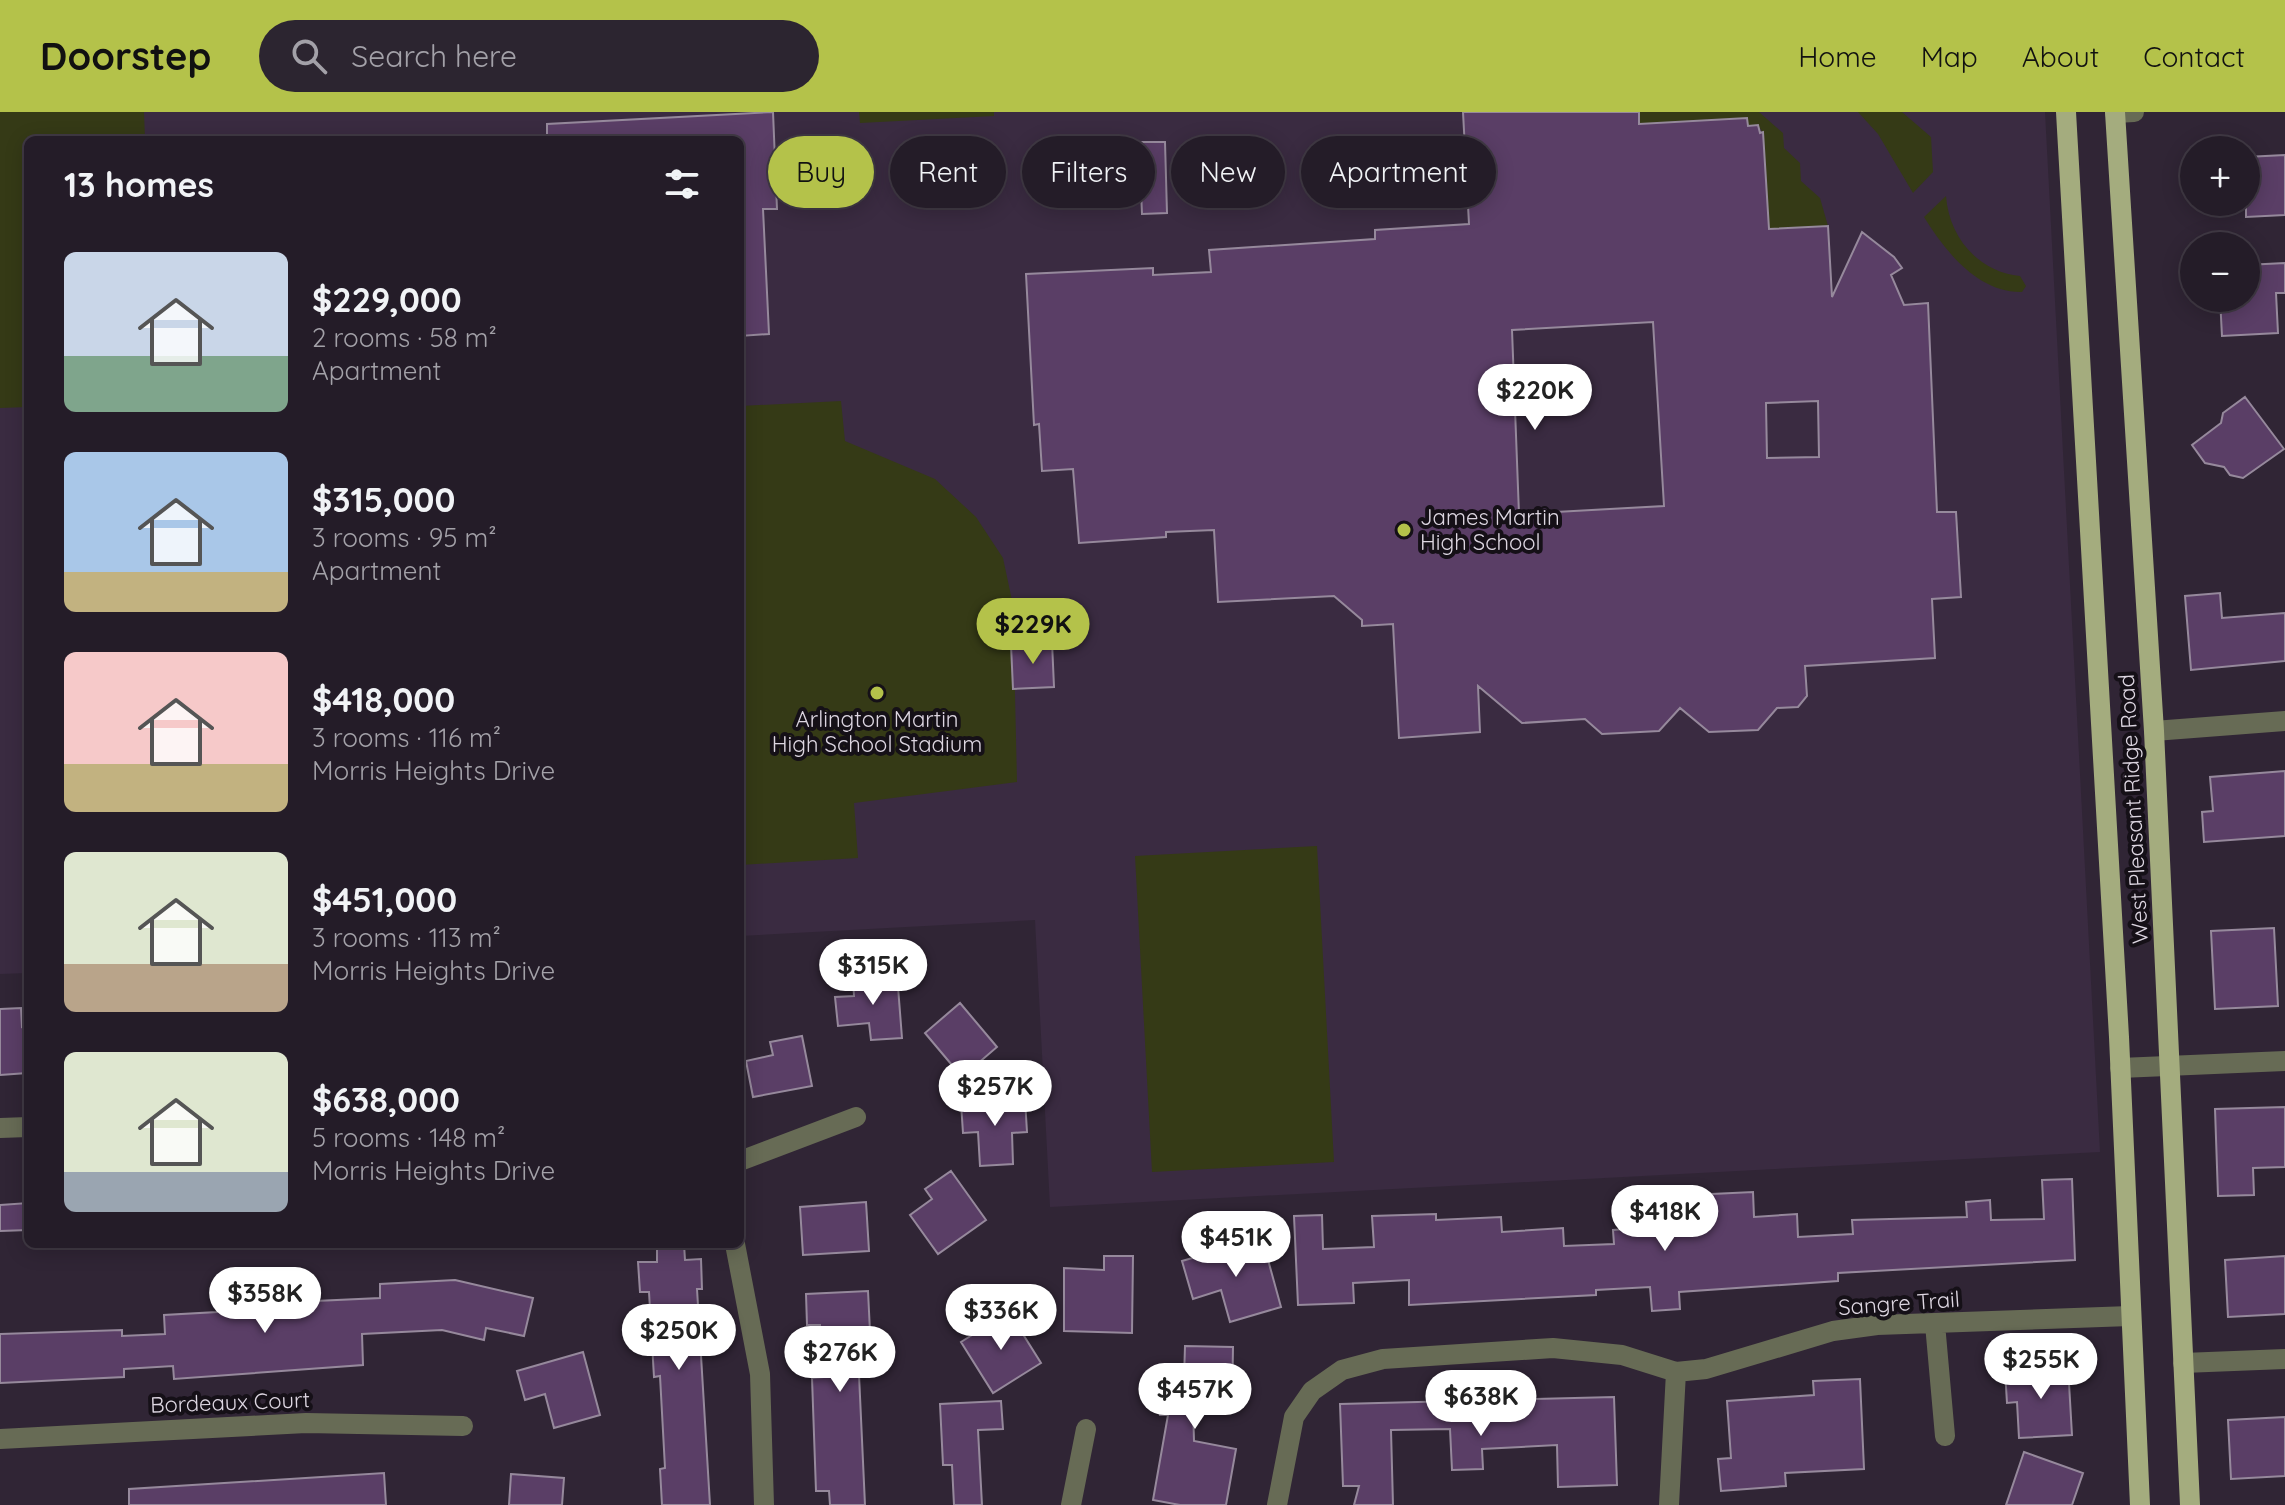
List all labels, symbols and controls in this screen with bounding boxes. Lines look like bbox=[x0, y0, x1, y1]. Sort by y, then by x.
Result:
search box bbox=[259, 20, 819, 92]
text: Doorstep bbox=[40, 32, 211, 80]
icon: search bbox=[287, 34, 331, 78]
text: Search here bbox=[351, 37, 517, 75]
text: Home bbox=[1798, 39, 1877, 74]
text: Map bbox=[1921, 39, 1978, 74]
text: About bbox=[2022, 39, 2099, 74]
text: Contact bbox=[2143, 39, 2245, 74]
chip: Buy bbox=[768, 136, 874, 208]
chip: Rent bbox=[890, 136, 1006, 208]
chip: Filters bbox=[1022, 136, 1155, 208]
chip: New bbox=[1171, 136, 1285, 208]
chip: Apartment bbox=[1301, 136, 1496, 208]
map controls bbox=[2180, 136, 2260, 312]
button: + bbox=[2180, 136, 2260, 216]
icon: filters bbox=[660, 162, 704, 206]
text: 13 homes bbox=[64, 163, 214, 206]
button: − bbox=[2180, 232, 2260, 312]
text: $229,000 bbox=[312, 278, 462, 321]
icon: home bbox=[128, 284, 224, 380]
text: 2 rooms · 58 m² bbox=[312, 321, 497, 354]
text: Apartment bbox=[312, 354, 441, 387]
pin: $220K bbox=[1479, 364, 1591, 432]
text: $220K bbox=[1496, 373, 1574, 406]
text: $315,000 bbox=[312, 478, 455, 521]
icon: home bbox=[128, 484, 224, 580]
place label: James Martin High School bbox=[1420, 503, 1560, 556]
text: 3 rooms · 95 m² bbox=[312, 521, 496, 554]
marker: James Martin High School bbox=[1395, 521, 1413, 539]
text: Apartment bbox=[312, 554, 441, 587]
pin: $229K bbox=[977, 598, 1089, 666]
text: $229K bbox=[995, 607, 1071, 640]
street label: West Pleasant Ridge Road bbox=[2112, 673, 2154, 945]
text: $418,000 bbox=[312, 678, 455, 721]
icon: home bbox=[128, 684, 224, 780]
marker: Arlington Martin High School Stadium bbox=[868, 684, 886, 702]
place label: Arlington Martin High School Stadium bbox=[772, 705, 982, 758]
text: 3 rooms · 116 m² bbox=[312, 721, 501, 754]
text: Morris Heights Drive bbox=[312, 754, 555, 787]
text: $451,000 bbox=[312, 878, 457, 921]
icon: home bbox=[128, 884, 224, 980]
text: 3 rooms · 113 m² bbox=[312, 921, 501, 954]
pin: $315K bbox=[817, 939, 929, 1007]
text: $315K bbox=[837, 948, 909, 981]
text: Morris Heights Drive bbox=[312, 954, 555, 987]
pin: $257K bbox=[939, 1060, 1051, 1128]
text: $257K bbox=[957, 1069, 1033, 1102]
text: $638,000 bbox=[312, 1078, 460, 1121]
icon: home bbox=[128, 1084, 224, 1180]
text: 5 rooms · 148 m² bbox=[312, 1121, 505, 1154]
text: Morris Heights Drive bbox=[312, 1154, 555, 1187]
pin: $418K bbox=[1609, 1185, 1721, 1253]
text: $418K bbox=[1629, 1194, 1701, 1227]
pin: $451K bbox=[1180, 1211, 1292, 1279]
text: $451K bbox=[1200, 1220, 1272, 1253]
pin: $358K bbox=[209, 1267, 321, 1335]
text: $358K bbox=[227, 1276, 303, 1309]
pin: $336K bbox=[945, 1284, 1057, 1352]
street label: Sangre Trail bbox=[1837, 1285, 1961, 1321]
text: $336K bbox=[964, 1293, 1038, 1326]
pin: $250K bbox=[623, 1304, 735, 1372]
text: $250K bbox=[640, 1313, 718, 1346]
pin: $276K bbox=[784, 1326, 896, 1394]
pin: $255K bbox=[1985, 1333, 2097, 1401]
text: $276K bbox=[802, 1335, 878, 1368]
text: $255K bbox=[2002, 1342, 2080, 1375]
pin: $457K bbox=[1139, 1363, 1251, 1431]
pin: $638K bbox=[1425, 1370, 1537, 1438]
text: $457K bbox=[1156, 1372, 1234, 1405]
text: $638K bbox=[1443, 1379, 1519, 1412]
street label: Bordeaux Court bbox=[150, 1385, 310, 1419]

